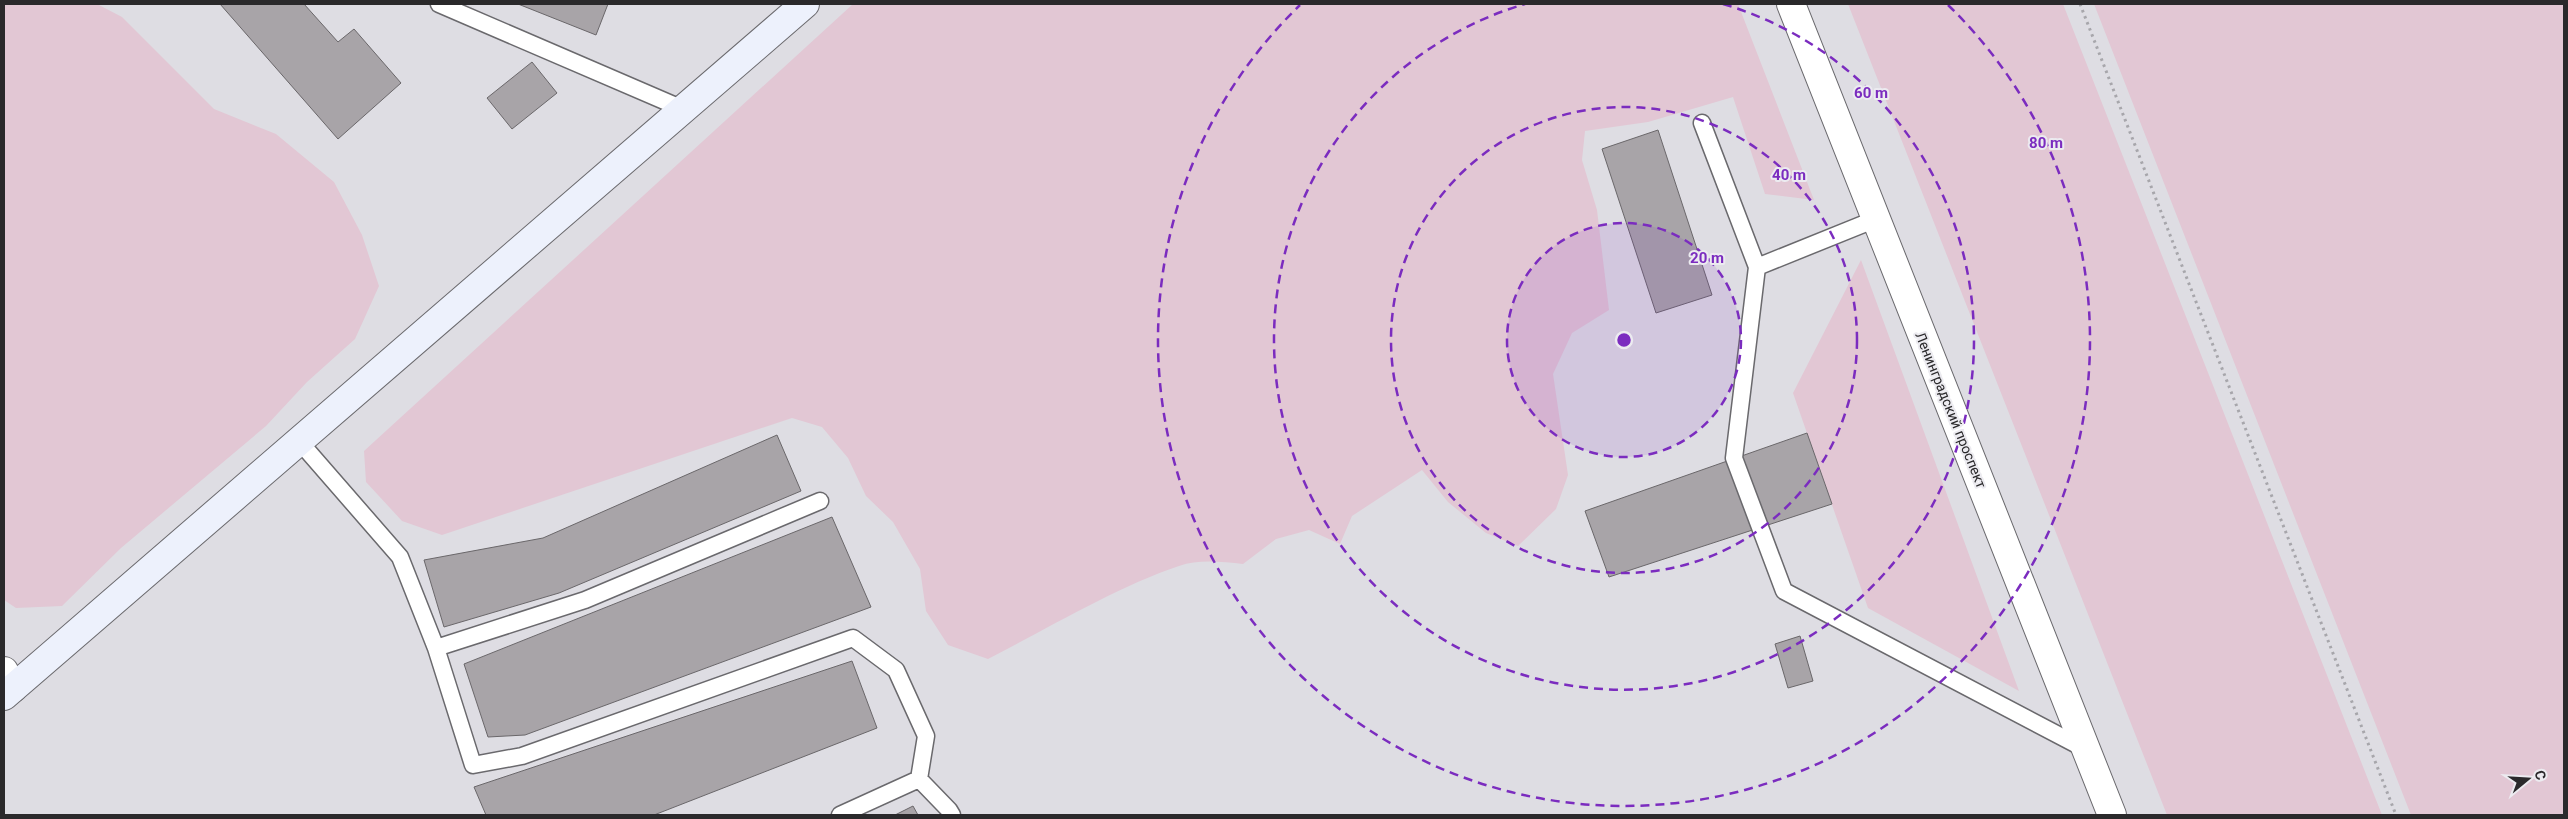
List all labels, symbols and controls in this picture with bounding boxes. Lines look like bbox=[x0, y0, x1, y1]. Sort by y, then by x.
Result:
text: 60 m bbox=[1854, 84, 1888, 102]
text: 80 m bbox=[2029, 134, 2063, 152]
text: 40 m bbox=[1772, 166, 1806, 184]
text: 20 m bbox=[1690, 249, 1724, 267]
street label: Ленинградский проспект bbox=[1912, 330, 1990, 491]
centre of rings bbox=[1615, 331, 1633, 349]
north arrow bbox=[2503, 754, 2553, 804]
text: С bbox=[2531, 768, 2549, 782]

